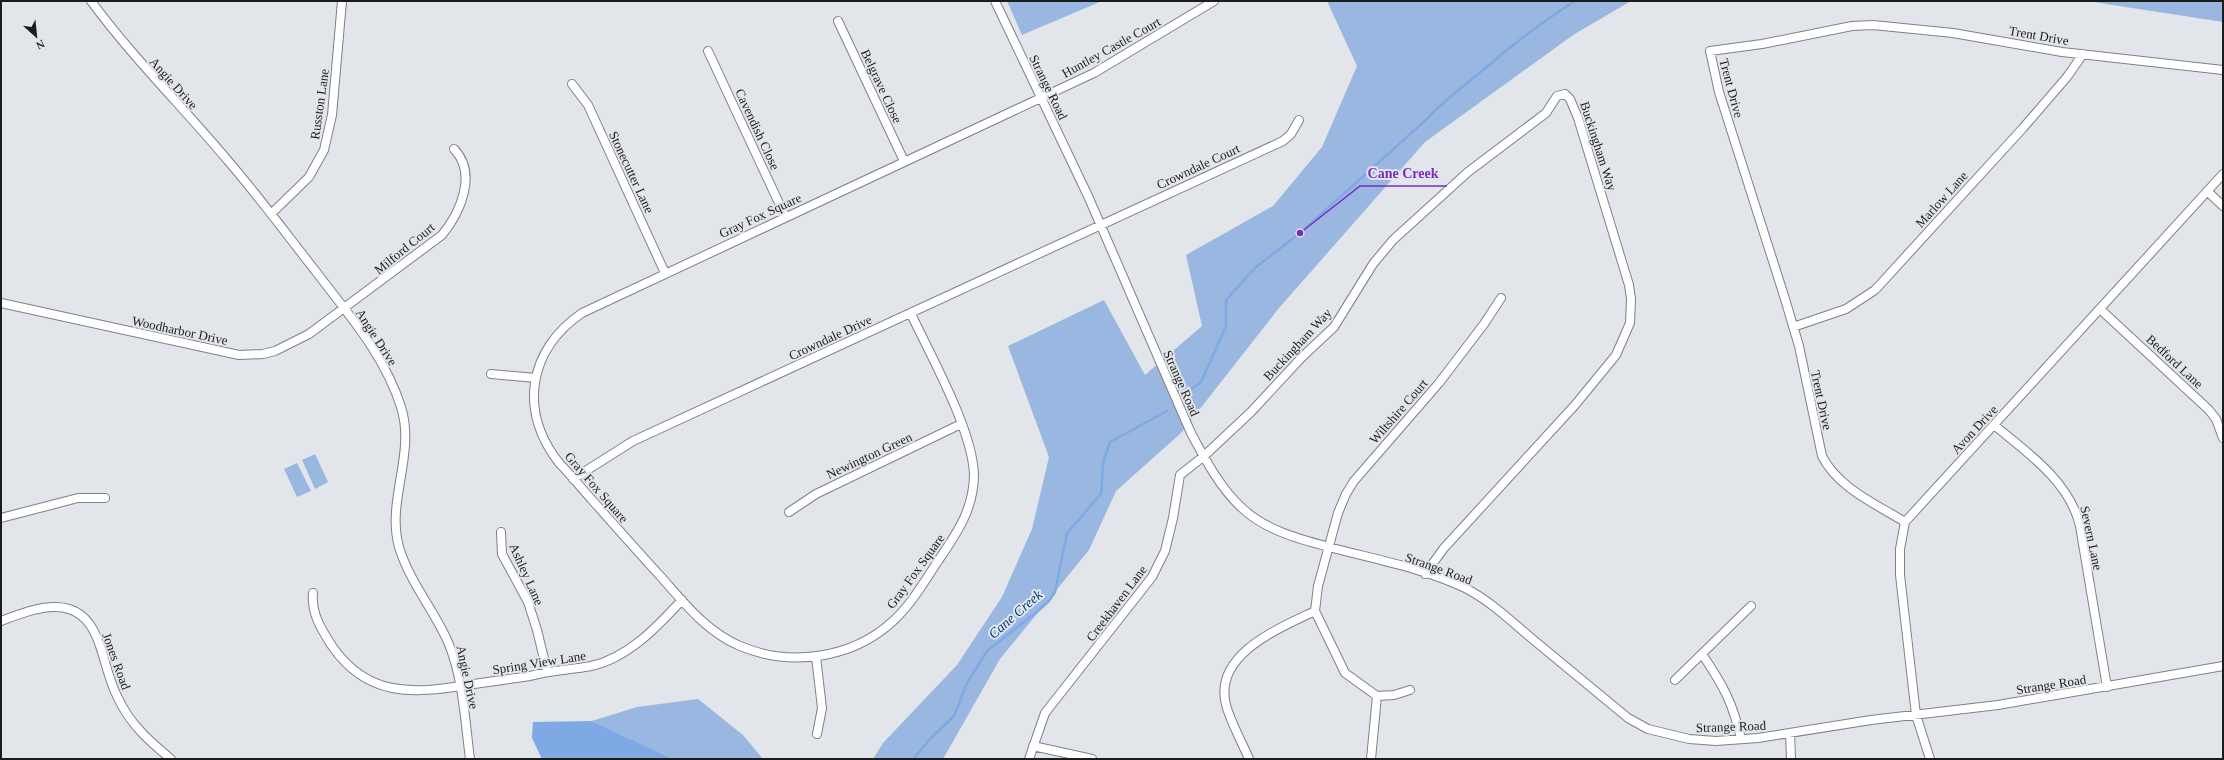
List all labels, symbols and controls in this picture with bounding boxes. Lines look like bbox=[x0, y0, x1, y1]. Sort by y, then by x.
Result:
street label: Huntley Castle Court bbox=[1059, 14, 1164, 81]
north arrow bbox=[16, 16, 56, 56]
street label: Trent Drive bbox=[2008, 23, 2070, 48]
text: N bbox=[34, 38, 47, 52]
street label: Belgrave Close bbox=[858, 47, 905, 126]
street label: Strange Road bbox=[1026, 52, 1071, 123]
street label: Angie Drive bbox=[146, 54, 201, 113]
street label: Trent Drive bbox=[1716, 57, 1747, 120]
street label: Russton Lane bbox=[307, 68, 332, 140]
street label: Cavendish Close bbox=[732, 86, 783, 172]
street label: Buckingham Way bbox=[1577, 100, 1620, 193]
street label: Stonecutter Lane bbox=[606, 129, 657, 216]
street label: Crowndale Court bbox=[1154, 140, 1242, 192]
callout: Cane Creek bbox=[1360, 160, 1447, 186]
text: Cane Creek bbox=[1368, 166, 1439, 181]
street label: Marlow Lane bbox=[1912, 168, 1971, 231]
street label: Gray Fox Square bbox=[717, 190, 804, 241]
street label: Milford Court bbox=[371, 219, 438, 277]
street label: Buckingham Way bbox=[1260, 305, 1335, 383]
street label: Angie Drive bbox=[353, 306, 401, 369]
street label: Crowndale Drive bbox=[786, 312, 874, 363]
street label: Woodharbor Drive bbox=[131, 313, 229, 348]
street label: Bedford Lane bbox=[2143, 331, 2206, 391]
street label: Strange Road bbox=[1160, 348, 1203, 419]
street label: Trent Drive bbox=[1808, 369, 1835, 431]
street label: Wiltshire Court bbox=[1366, 376, 1431, 447]
street label: Avon Drive bbox=[1948, 402, 2001, 457]
street label: Newington Green bbox=[824, 429, 915, 482]
street label: Gray Fox Square bbox=[562, 449, 632, 526]
street label: Severn Lane bbox=[2077, 505, 2106, 572]
street label: Gray Fox Square bbox=[883, 531, 948, 612]
street label: Ashley Lane bbox=[506, 541, 547, 608]
street label: Strange Road bbox=[1403, 549, 1475, 588]
street label: Creekhaven Lane bbox=[1083, 562, 1150, 644]
water label: Cane Creek bbox=[986, 587, 1046, 642]
street label: Jones Road bbox=[99, 631, 134, 692]
street label: Angie Drive bbox=[453, 644, 482, 710]
street label: Spring View Lane bbox=[491, 648, 587, 677]
street label: Strange Road bbox=[2015, 672, 2088, 697]
street label: Strange Road bbox=[1696, 718, 1767, 735]

